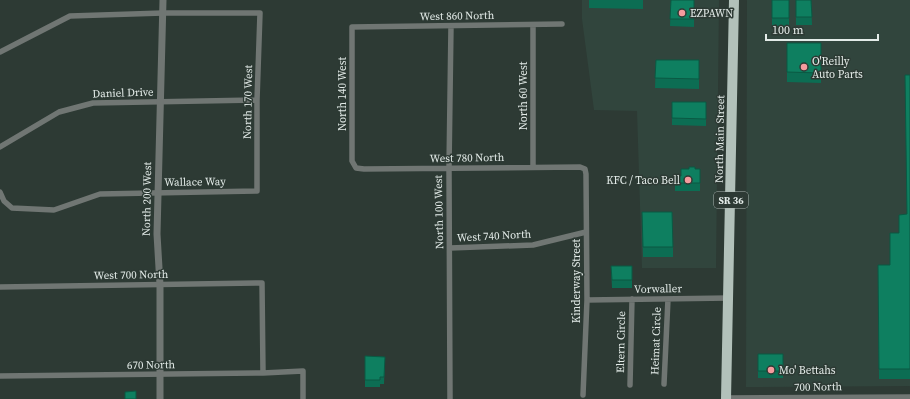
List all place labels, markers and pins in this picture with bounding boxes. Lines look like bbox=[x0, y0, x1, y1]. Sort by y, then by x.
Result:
place label: EZPAWN bbox=[690, 6, 733, 21]
marker: EZPAWN bbox=[677, 8, 687, 18]
place label: O'Reilly Auto Parts bbox=[812, 54, 863, 82]
marker: O'Reilly Auto Parts bbox=[799, 62, 809, 72]
place label: KFC / Taco Bell bbox=[606, 173, 680, 188]
marker: KFC / Taco Bell bbox=[683, 175, 693, 185]
place label: Mo' Bettahs bbox=[779, 363, 836, 378]
marker: Mo' Bettahs bbox=[766, 365, 776, 375]

